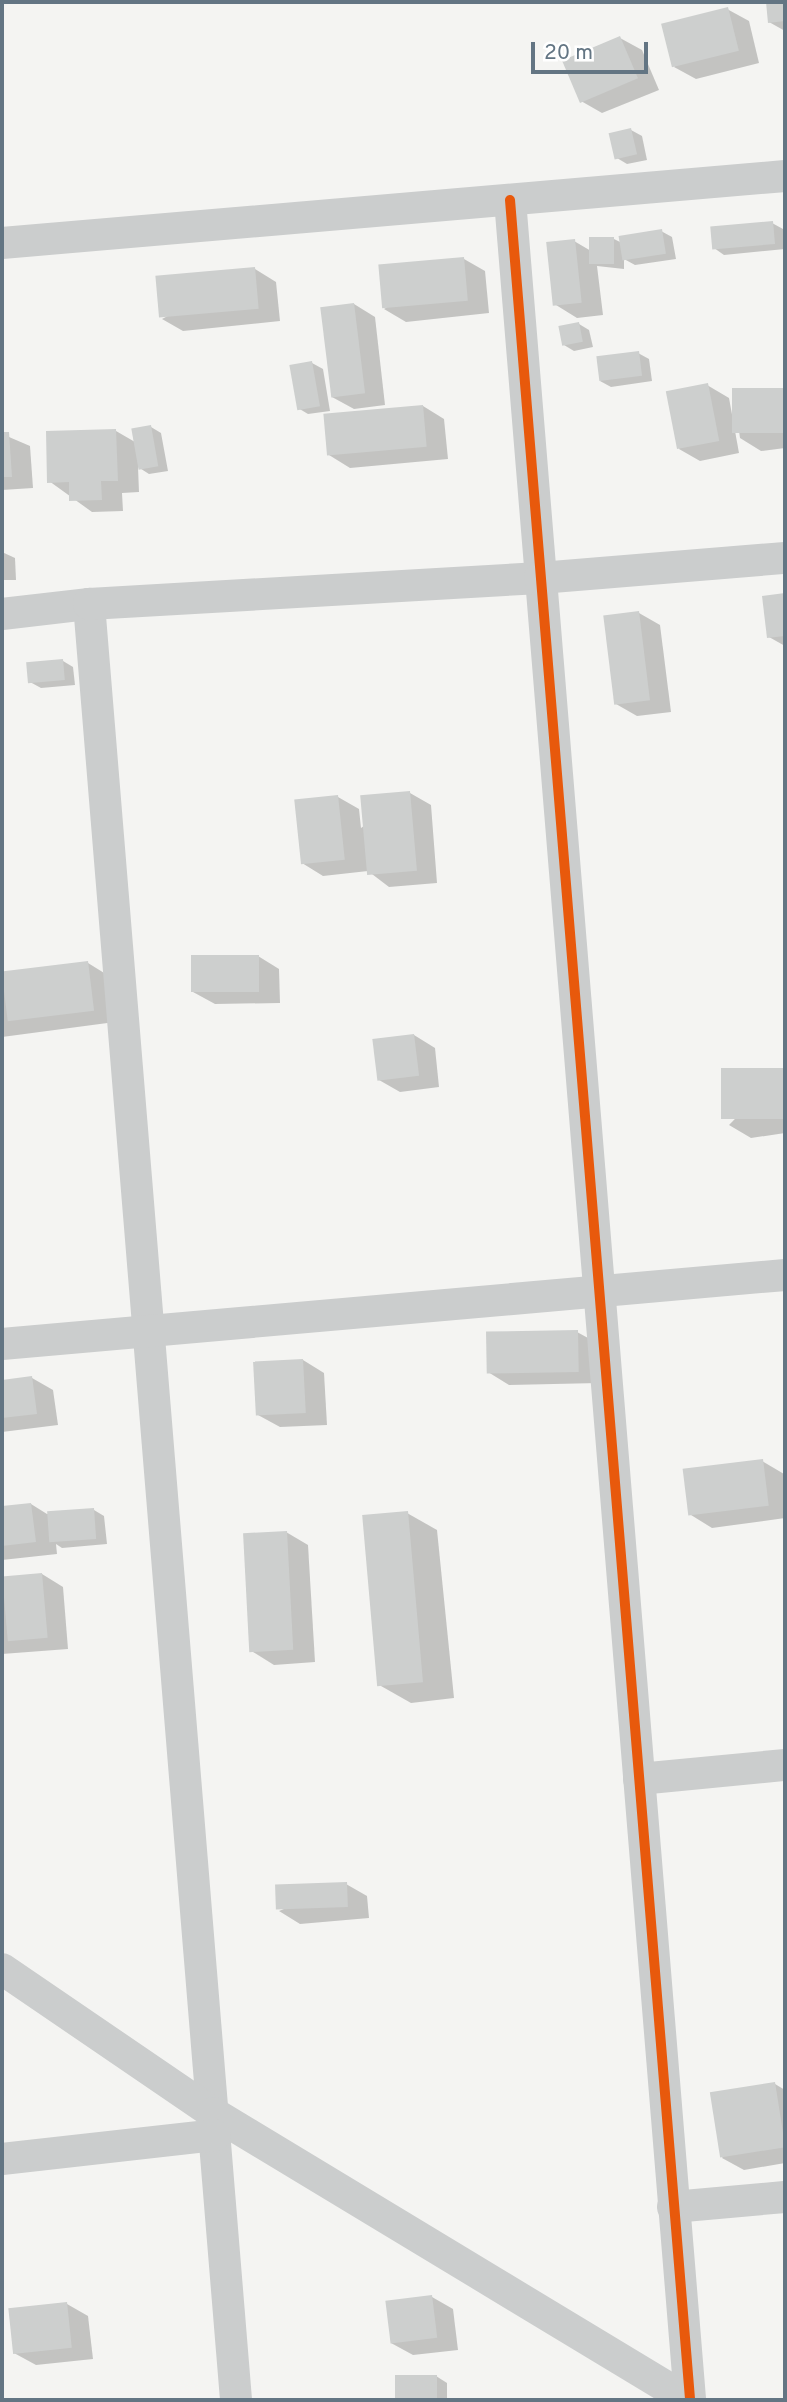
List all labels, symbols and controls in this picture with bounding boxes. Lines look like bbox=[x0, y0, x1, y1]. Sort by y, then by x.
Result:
scale bar bbox=[535, 28, 652, 72]
text: 20 m bbox=[544, 40, 593, 67]

